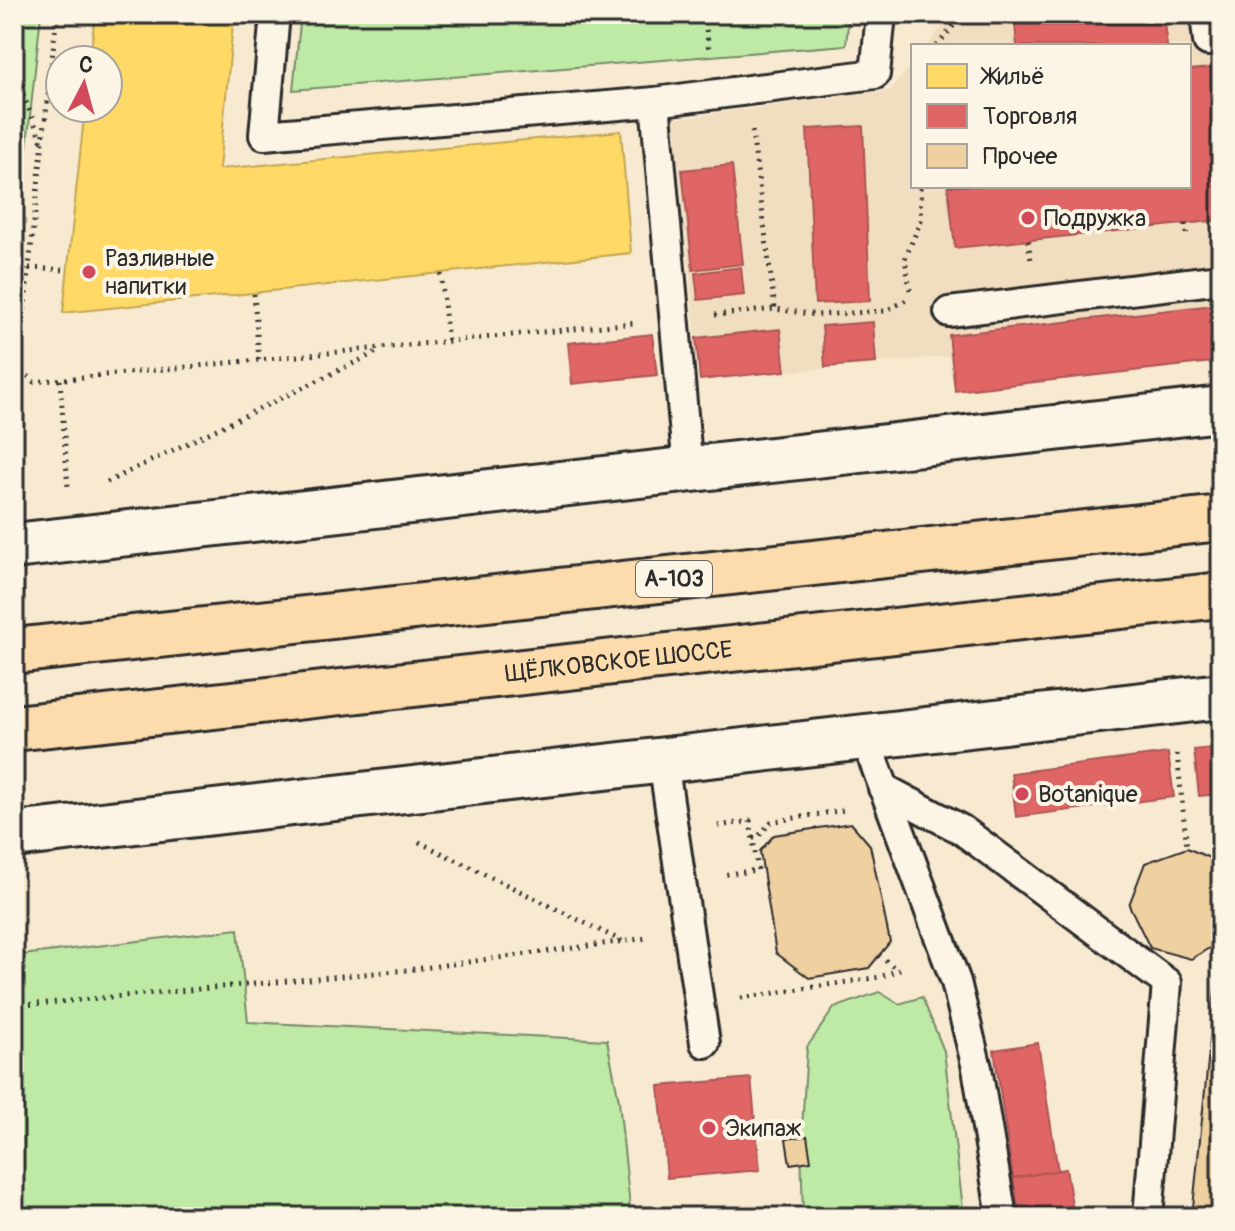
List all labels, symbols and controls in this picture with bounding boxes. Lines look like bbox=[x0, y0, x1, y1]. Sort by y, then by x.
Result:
north arrow bbox=[44, 44, 124, 124]
legend bbox=[911, 44, 1191, 188]
text: С bbox=[78, 50, 95, 80]
text: Жильё bbox=[979, 62, 1045, 91]
text: Торговля bbox=[983, 102, 1077, 131]
text: Прочее bbox=[983, 142, 1058, 171]
place label: Подружка bbox=[1044, 204, 1146, 233]
marker: Подружка bbox=[1019, 209, 1037, 227]
place label: Разливные напитки bbox=[105, 244, 214, 301]
marker: Разливные напитки bbox=[80, 263, 98, 281]
road number: А-103 bbox=[636, 561, 712, 597]
street label: ЩЁЛКОВСКОЕ ШОССЕ bbox=[503, 634, 734, 688]
place label: Botanique bbox=[1038, 780, 1138, 809]
marker: Botanique bbox=[1013, 785, 1031, 803]
place label: Экипаж bbox=[725, 1114, 802, 1143]
marker: Экипаж bbox=[700, 1119, 718, 1137]

